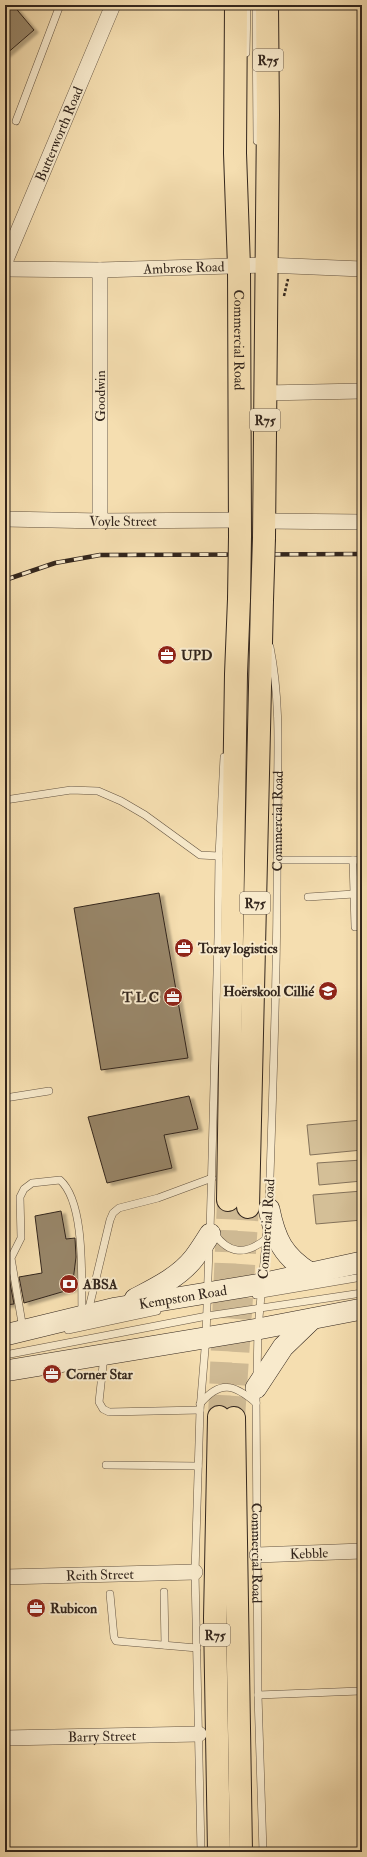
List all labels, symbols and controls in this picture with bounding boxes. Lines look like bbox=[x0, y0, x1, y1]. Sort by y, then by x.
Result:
road number: R75 bbox=[253, 49, 283, 71]
street label: Butterworth Road bbox=[32, 84, 87, 184]
street label: Ambrose Road bbox=[142, 258, 225, 278]
street label: Commercial Road bbox=[230, 290, 247, 390]
street label: Goodwin bbox=[92, 370, 109, 422]
road number: R75 bbox=[250, 409, 280, 431]
street label: Voyle Street bbox=[89, 513, 157, 531]
office icon: UPD bbox=[156, 644, 178, 666]
place label: UPD bbox=[181, 647, 212, 664]
street label: Commercial Road bbox=[269, 771, 287, 871]
road number: R75 bbox=[240, 892, 270, 914]
office icon: Toray logistics bbox=[173, 937, 195, 959]
place label: Toray logistics bbox=[197, 940, 278, 958]
school or university icon: Hoërskool Cillié bbox=[317, 980, 339, 1002]
place label: Hoërskool Cillié bbox=[223, 983, 315, 1000]
office icon: T L C bbox=[162, 986, 184, 1008]
place label: T L C bbox=[121, 989, 159, 1006]
street label: Commercial Road bbox=[255, 1178, 278, 1280]
bank icon: ABSA bbox=[58, 1273, 80, 1295]
place label: ABSA bbox=[82, 1276, 118, 1293]
street label: Kempston Road bbox=[138, 1282, 228, 1313]
office icon: Corner Star bbox=[41, 1363, 63, 1385]
place label: Corner Star bbox=[66, 1366, 134, 1383]
street label: Commercial Road bbox=[248, 1503, 265, 1604]
street label: Kebble bbox=[289, 1544, 329, 1563]
street label: Reith Street bbox=[66, 1566, 135, 1584]
office icon: Rubicon bbox=[25, 1597, 47, 1619]
place label: Rubicon bbox=[50, 1600, 98, 1617]
road number: R75 bbox=[200, 1624, 230, 1646]
street label: Barry Street bbox=[68, 1727, 137, 1746]

